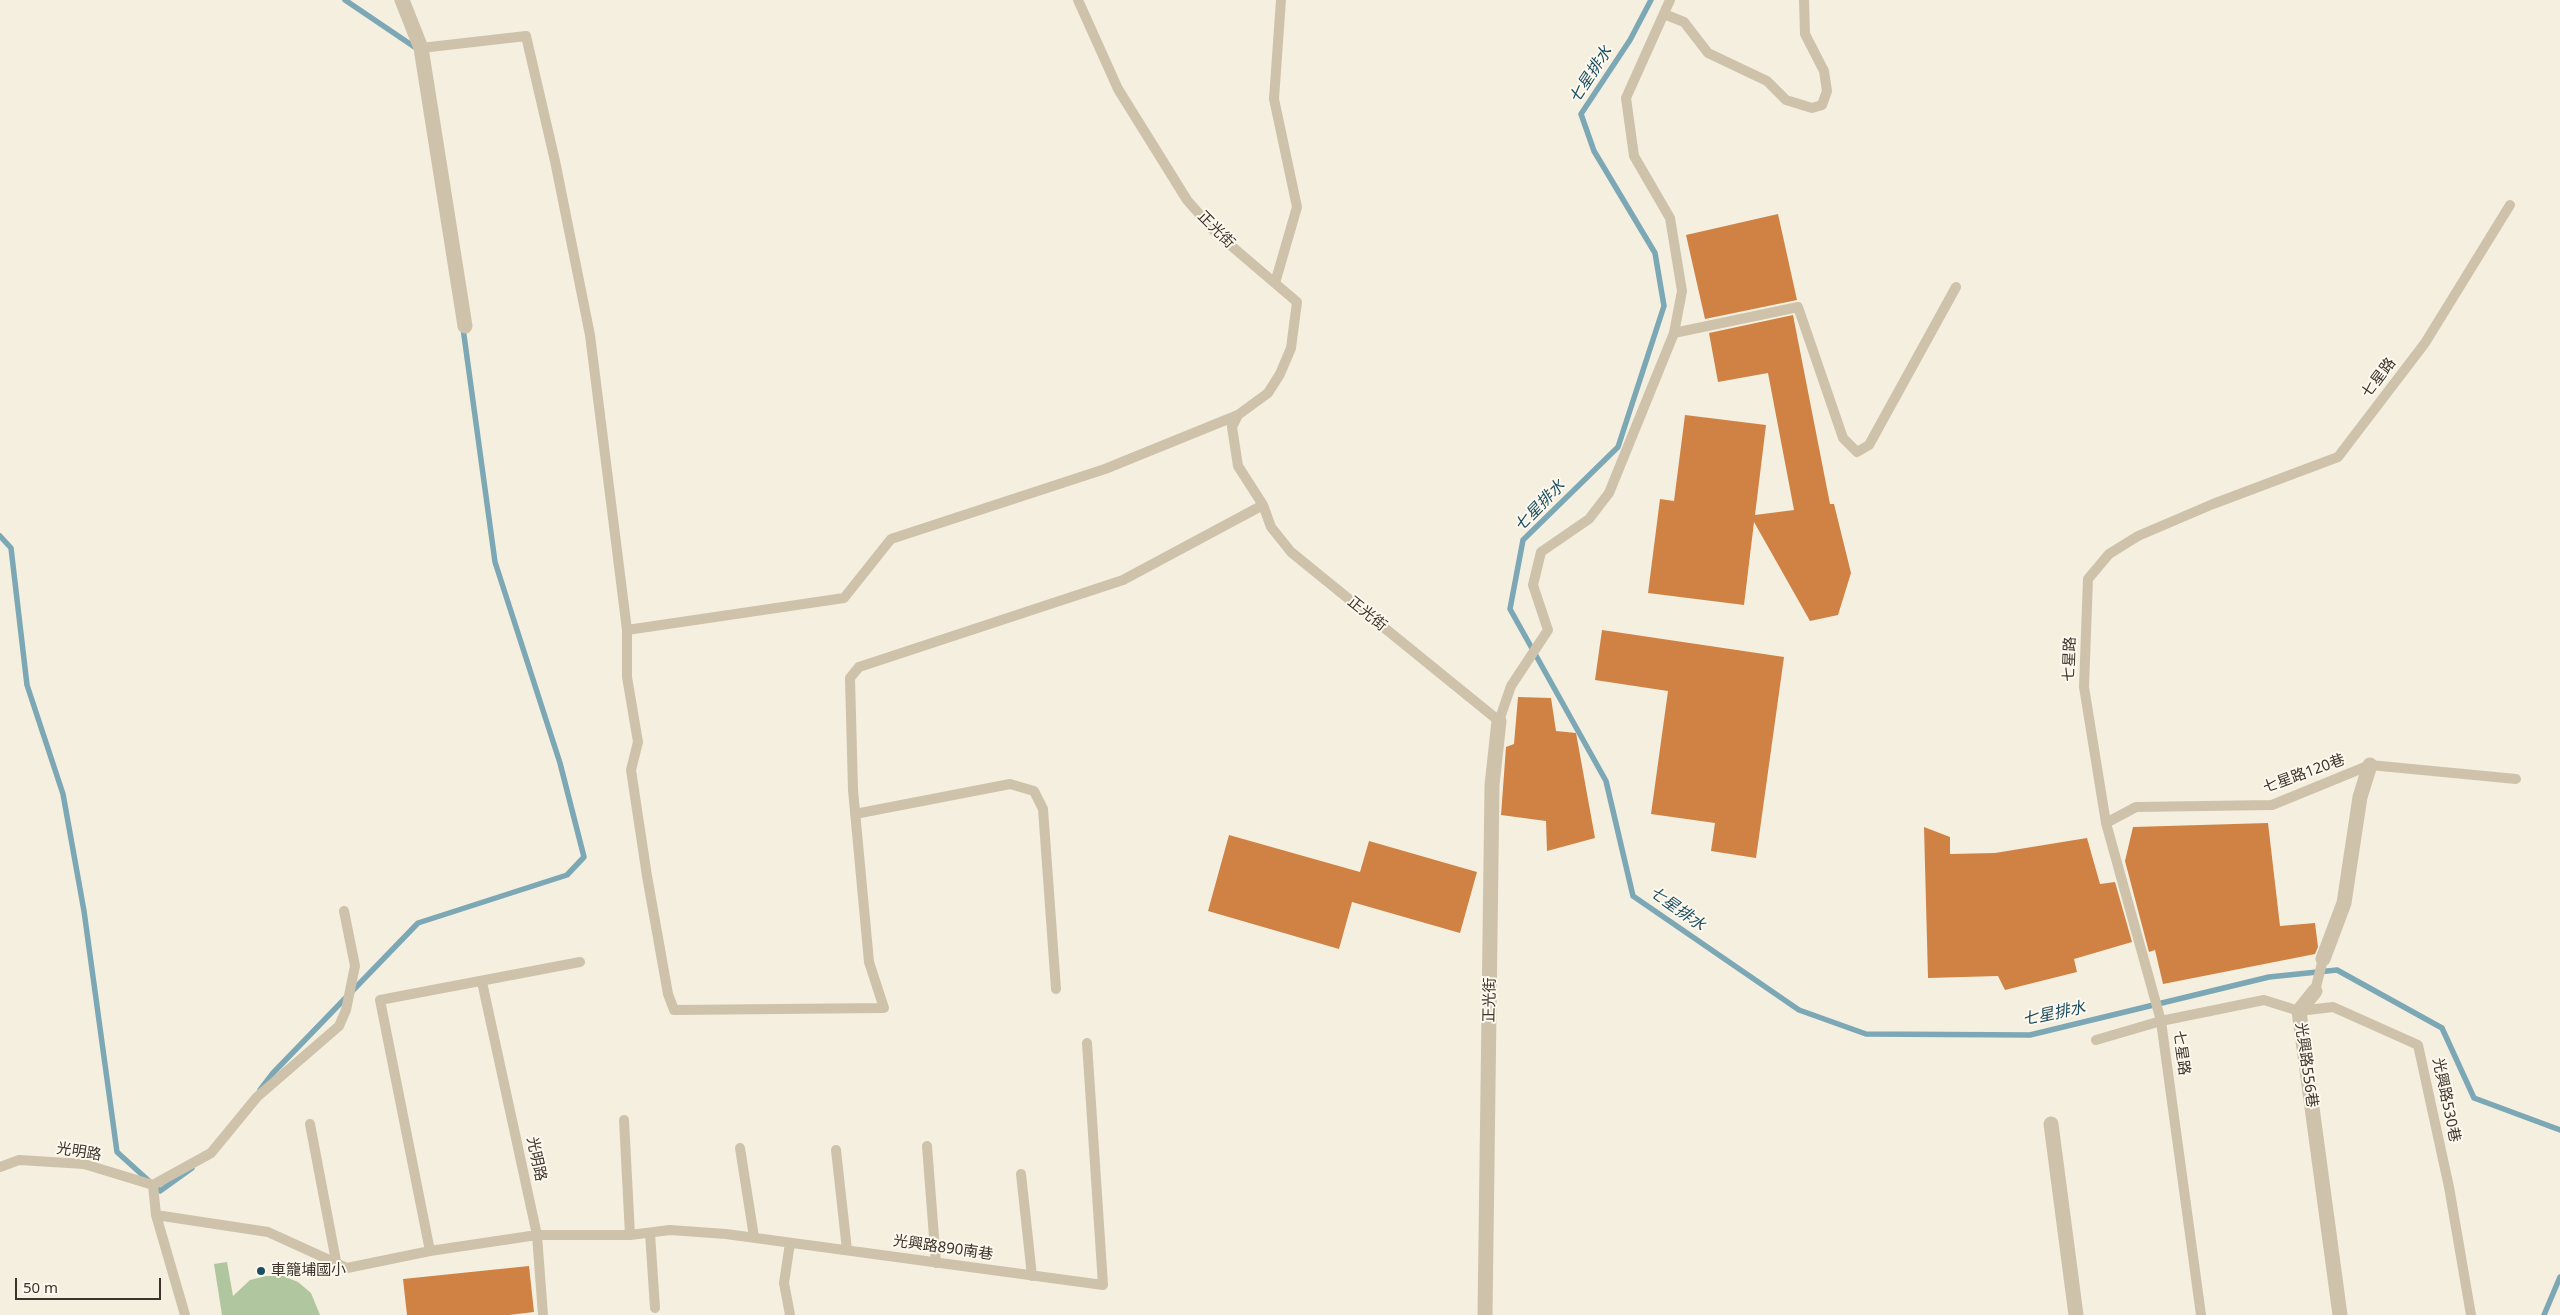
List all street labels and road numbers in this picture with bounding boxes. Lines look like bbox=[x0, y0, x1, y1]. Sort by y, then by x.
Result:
street label: 正光街 bbox=[1194, 208, 1238, 252]
street label: 七星路 bbox=[2358, 355, 2400, 401]
street label: 正光街 bbox=[1344, 593, 1390, 635]
street label: 七星路 bbox=[2060, 636, 2080, 682]
street label: 七星路120巷 bbox=[2261, 751, 2347, 797]
street label: 正光街 bbox=[1481, 977, 1499, 1023]
street label: 光興路556巷 bbox=[2291, 1021, 2321, 1109]
street label: 七星路 bbox=[2169, 1029, 2193, 1077]
street label: 光興路530巷 bbox=[2428, 1056, 2464, 1144]
street label: 光明路 bbox=[523, 1135, 549, 1183]
street label: 光明路 bbox=[55, 1140, 103, 1164]
street label: 光興路890南巷 bbox=[892, 1232, 994, 1264]

